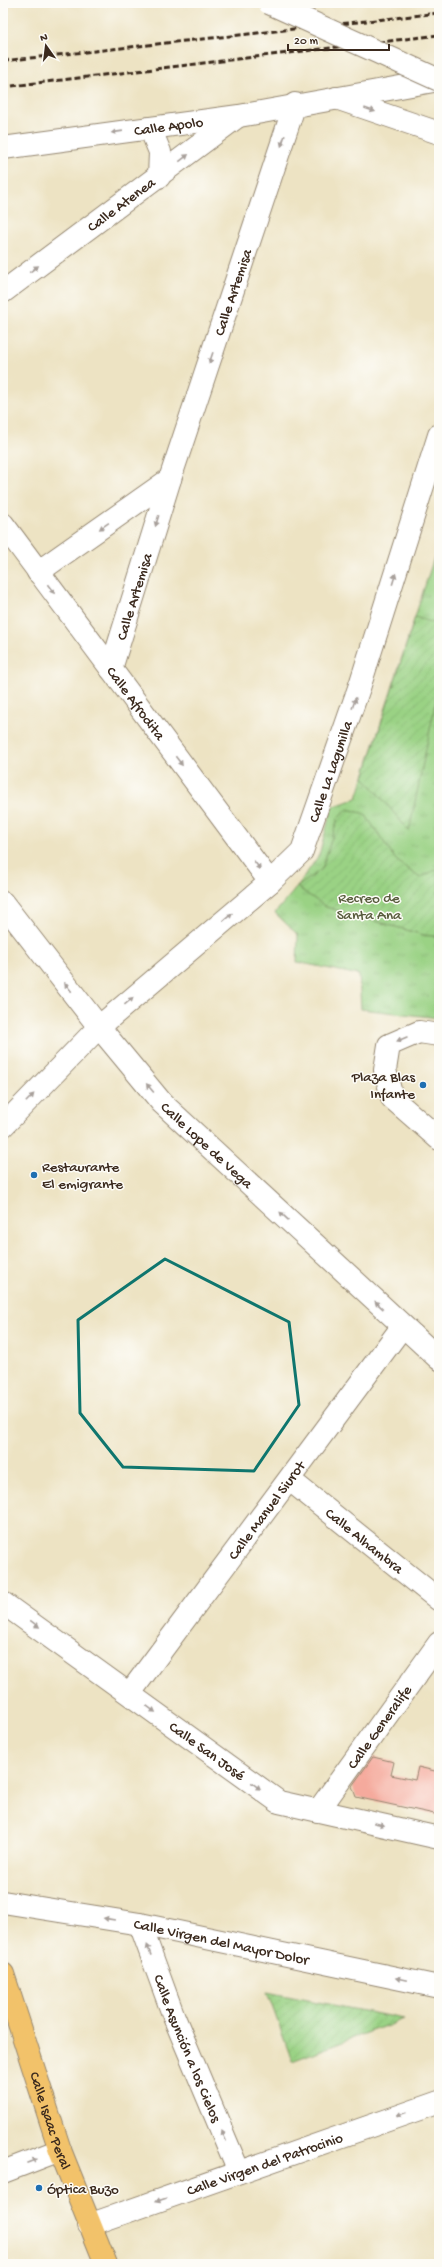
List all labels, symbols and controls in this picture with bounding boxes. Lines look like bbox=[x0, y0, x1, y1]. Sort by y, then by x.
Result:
north arrow bbox=[26, 26, 66, 66]
scale bar bbox=[288, 26, 389, 52]
text: N bbox=[39, 32, 49, 45]
text: 20 m bbox=[294, 35, 319, 49]
one-way arrow bbox=[365, 107, 377, 113]
street label: Calle Apolo bbox=[133, 114, 205, 141]
one-way arrow bbox=[111, 129, 123, 135]
one-way arrow bbox=[280, 136, 286, 148]
one-way arrow bbox=[178, 154, 189, 163]
street label: Calle Atenea bbox=[84, 174, 160, 237]
street label: Calle Artemisa bbox=[211, 246, 257, 338]
one-way arrow bbox=[29, 265, 40, 273]
one-way arrow bbox=[207, 352, 213, 364]
one-way arrow bbox=[154, 515, 160, 527]
one-way arrow bbox=[98, 522, 109, 530]
street label: Calle Artemisa bbox=[113, 551, 158, 643]
one-way arrow bbox=[391, 573, 397, 585]
one-way arrow bbox=[47, 583, 56, 594]
street label: Calle Afrodita bbox=[101, 664, 168, 745]
one-way arrow bbox=[351, 697, 357, 709]
street label: Calle La Lagunilla bbox=[306, 718, 358, 825]
one-way arrow bbox=[175, 755, 183, 766]
one-way arrow bbox=[252, 859, 261, 870]
park label: Recreo de Santa Ana bbox=[337, 890, 402, 925]
one-way arrow bbox=[223, 913, 233, 922]
one-way arrow bbox=[64, 981, 72, 992]
one-way arrow bbox=[124, 997, 134, 1006]
one-way arrow bbox=[396, 1036, 407, 1042]
place label: Plaza Blas Infante bbox=[351, 1069, 415, 1104]
marker: Plaza Blas Infante bbox=[418, 1080, 428, 1090]
one-way arrow bbox=[145, 1082, 154, 1093]
one-way arrow bbox=[25, 1093, 35, 1103]
street label: Calle Lope de Vega bbox=[156, 1099, 256, 1194]
place label: Restaurante El emigrante bbox=[42, 1159, 123, 1194]
marker: Restaurante El emigrante bbox=[29, 1170, 39, 1180]
one-way arrow bbox=[279, 1212, 289, 1221]
one-way arrow bbox=[374, 1300, 384, 1310]
street label: Calle Manuel Siurot bbox=[225, 1457, 311, 1564]
street label: Calle Alhambra bbox=[321, 1505, 407, 1579]
one-way arrow bbox=[30, 1620, 40, 1628]
street label: Calle Generalife bbox=[344, 1682, 417, 1773]
one-way arrow bbox=[146, 1705, 157, 1713]
street label: Calle San José bbox=[165, 1719, 248, 1786]
one-way arrow bbox=[251, 1781, 262, 1790]
one-way arrow bbox=[373, 1822, 385, 1828]
one-way arrow bbox=[103, 1916, 115, 1922]
street label: Calle Virgen del Mayor Dolor bbox=[132, 1916, 312, 1971]
one-way arrow bbox=[146, 1944, 152, 1956]
street label: Calle Asunción a los Cielos bbox=[148, 1972, 224, 2126]
one-way arrow bbox=[395, 1976, 407, 1982]
street label: Calle Isaac Peral bbox=[24, 2070, 74, 2173]
one-way arrow bbox=[396, 2112, 408, 2118]
street label: Calle Virgen del Patrocinio bbox=[185, 2129, 346, 2201]
one-way arrow bbox=[220, 2129, 226, 2141]
one-way arrow bbox=[26, 2157, 38, 2163]
place label: Óptica Buzo bbox=[47, 2181, 119, 2199]
marker: Óptica Buzo bbox=[34, 2183, 44, 2193]
one-way arrow bbox=[154, 2197, 166, 2203]

